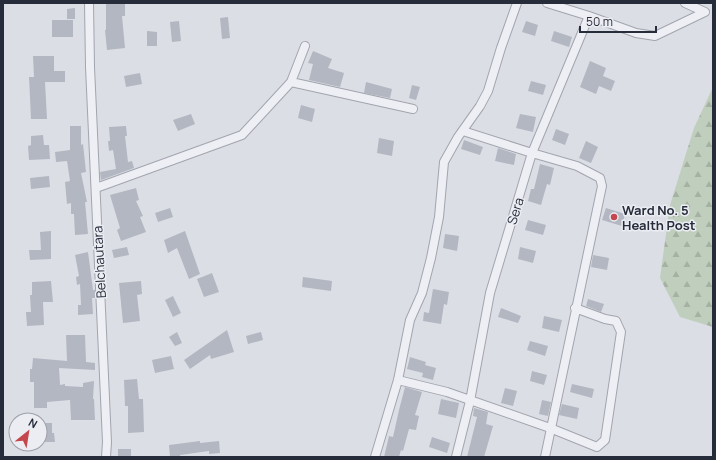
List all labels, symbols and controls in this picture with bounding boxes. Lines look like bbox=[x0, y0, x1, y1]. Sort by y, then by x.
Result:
scale bar bbox=[580, 8, 656, 34]
text: 50 m bbox=[586, 13, 613, 30]
street label: Sera bbox=[502, 195, 528, 227]
place label: Ward No. 5 Health Post bbox=[622, 201, 696, 234]
marker: Ward No. 5 Health Post bbox=[609, 212, 619, 222]
street label: Belchautara bbox=[88, 225, 110, 299]
north arrow bbox=[8, 412, 48, 452]
text: N bbox=[26, 414, 41, 431]

